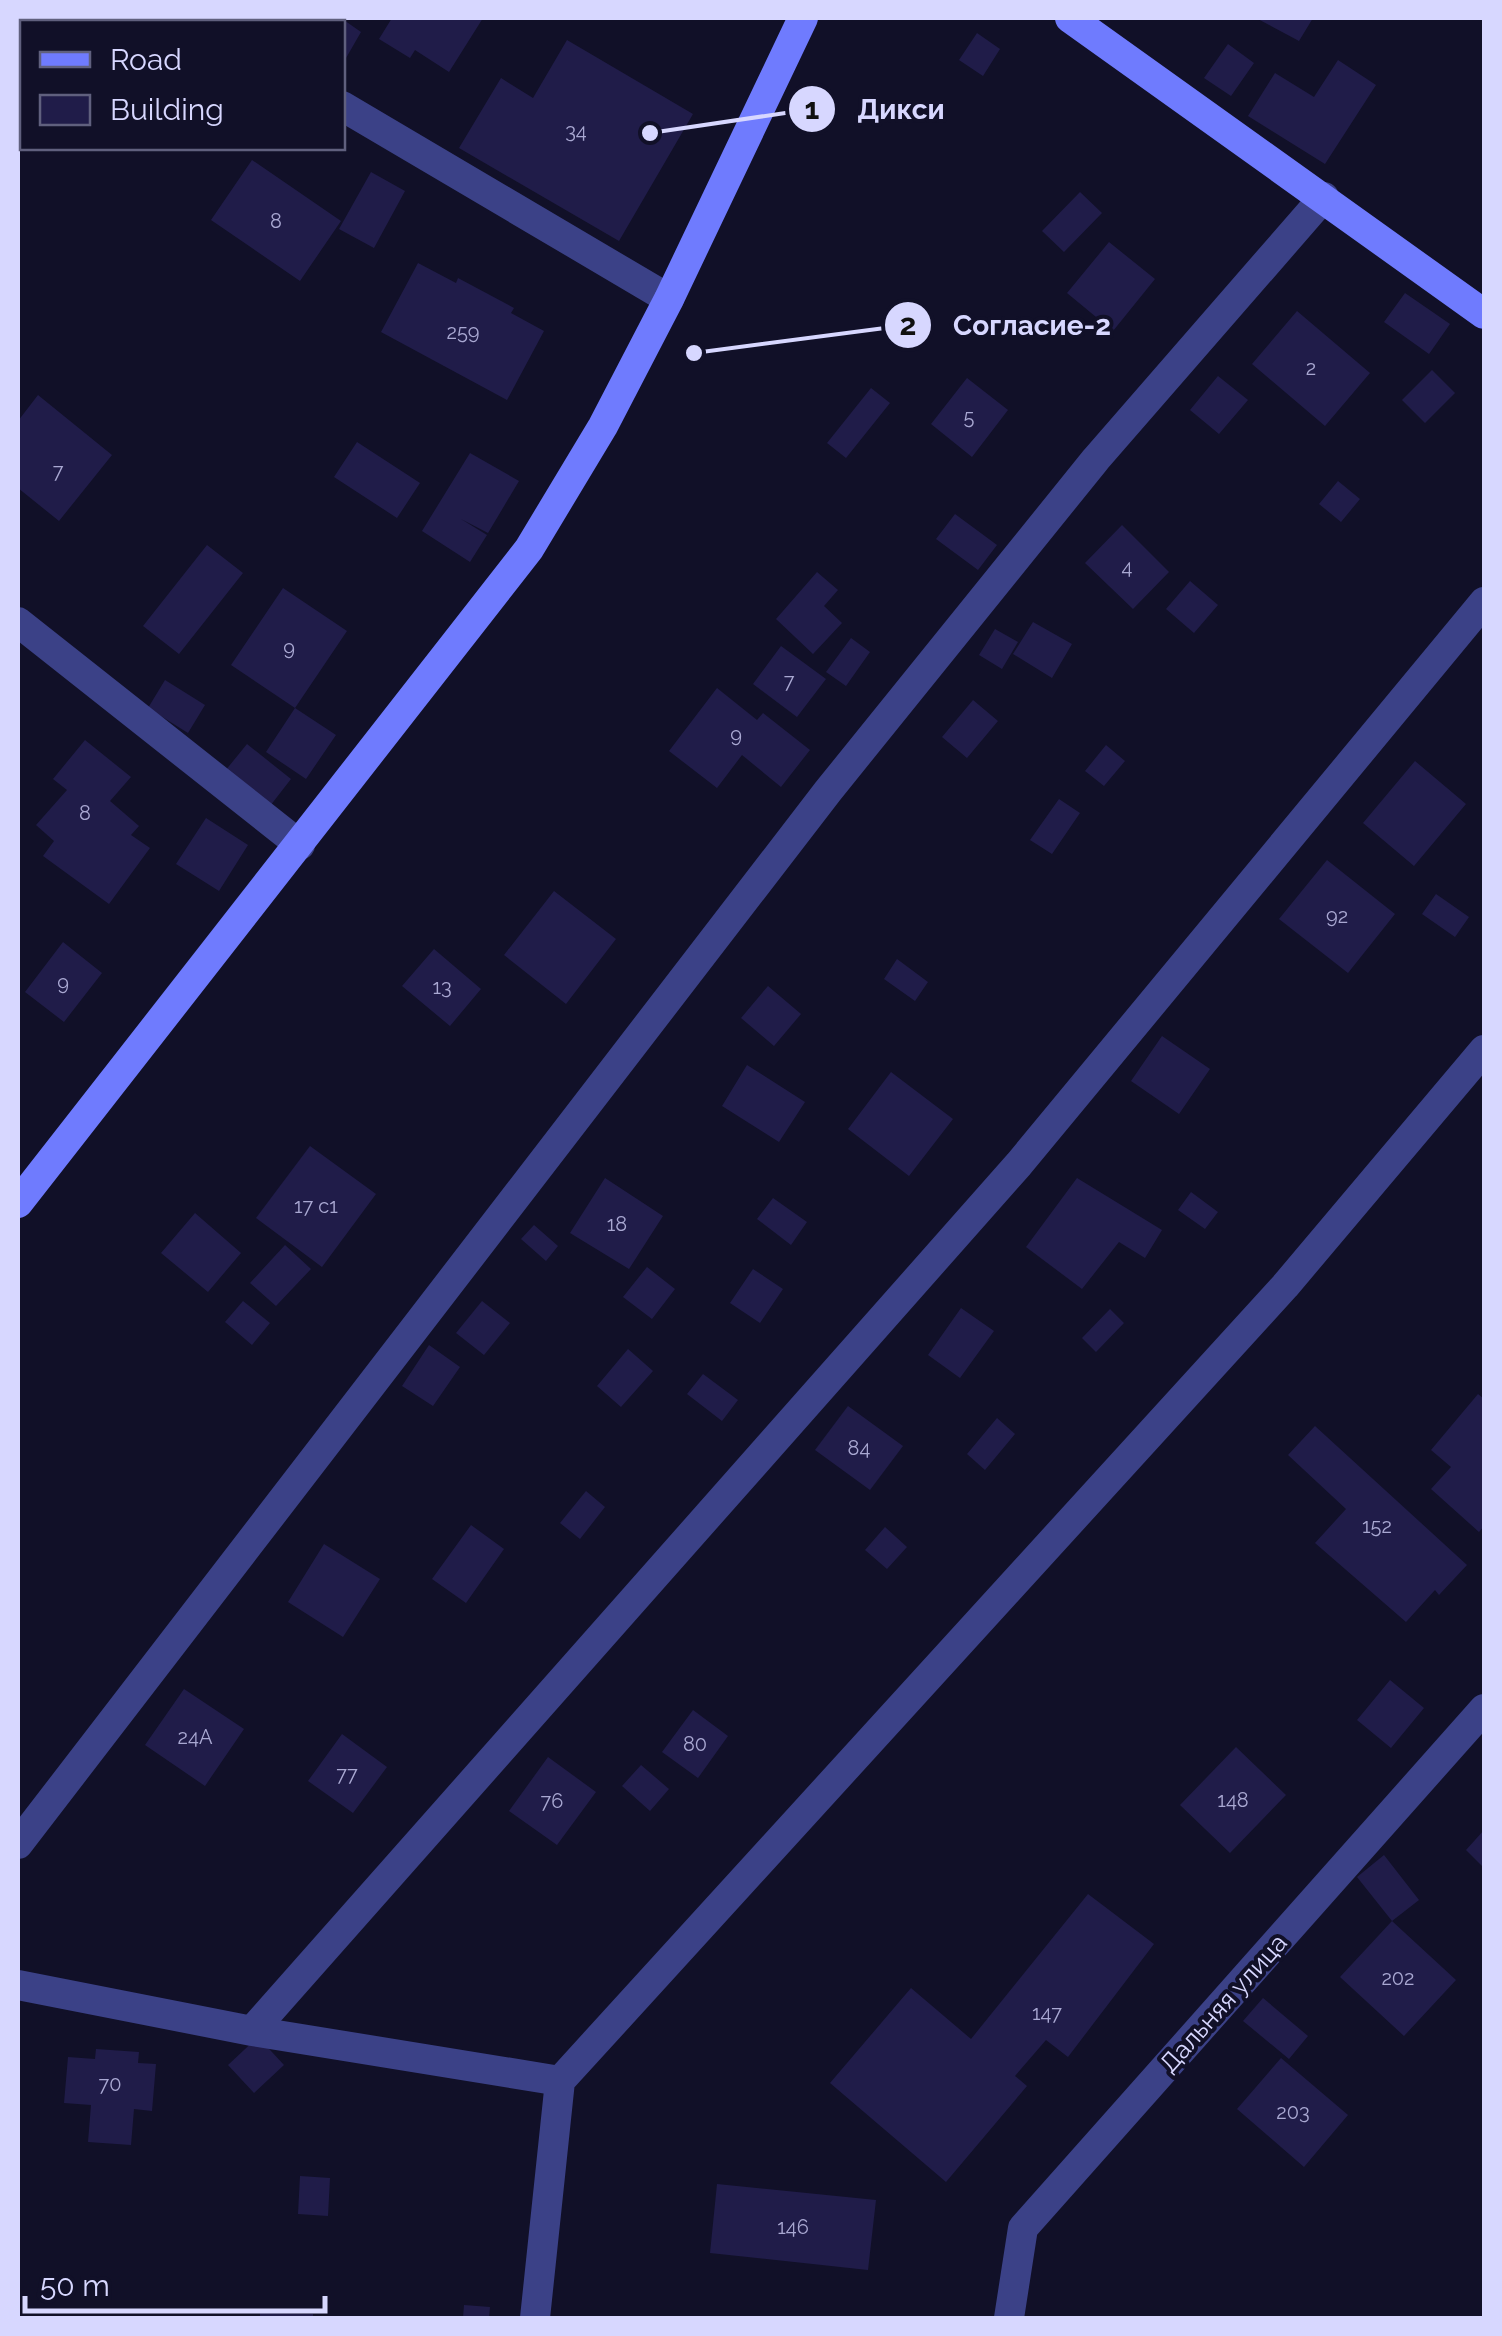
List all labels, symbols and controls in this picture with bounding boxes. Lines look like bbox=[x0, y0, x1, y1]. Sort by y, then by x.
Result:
legend bbox=[20, 20, 345, 150]
text: Road bbox=[110, 42, 182, 77]
callout: Дикси bbox=[787, 80, 965, 138]
text: 1 bbox=[805, 91, 820, 126]
text: Building bbox=[110, 92, 224, 127]
text: Дикси bbox=[857, 93, 945, 126]
house number: 34 bbox=[565, 119, 587, 143]
house number: 8 bbox=[270, 209, 282, 233]
callout: Согласие-2 bbox=[883, 296, 1131, 354]
text: 2 bbox=[900, 307, 916, 342]
text: Согласие-2 bbox=[953, 309, 1111, 342]
house number: 259 bbox=[446, 320, 480, 344]
house number: 2 bbox=[1306, 356, 1316, 380]
house number: 5 bbox=[964, 405, 975, 429]
house number: 7 bbox=[53, 459, 64, 483]
house number: 4 bbox=[1122, 555, 1133, 579]
house number: 9 bbox=[283, 636, 295, 660]
house number: 7 bbox=[784, 669, 795, 693]
house number: 9 bbox=[730, 723, 742, 747]
house number: 8 bbox=[79, 801, 91, 825]
house number: 92 bbox=[1326, 904, 1348, 928]
house number: 9 bbox=[57, 971, 69, 995]
house number: 13 bbox=[432, 975, 452, 999]
house number: 17 с1 bbox=[294, 1194, 338, 1218]
house number: 18 bbox=[607, 1212, 627, 1236]
house number: 84 bbox=[848, 1436, 870, 1460]
house number: 152 bbox=[1362, 1514, 1392, 1538]
house number: 24А bbox=[178, 1725, 213, 1749]
house number: 80 bbox=[683, 1732, 707, 1756]
house number: 77 bbox=[336, 1762, 358, 1786]
house number: 148 bbox=[1217, 1788, 1249, 1812]
house number: 76 bbox=[541, 1789, 563, 1813]
street label: Дальняя улица bbox=[1153, 1928, 1293, 2078]
house number: 202 bbox=[1381, 1966, 1415, 1990]
house number: 147 bbox=[1032, 2001, 1062, 2025]
house number: 70 bbox=[99, 2072, 121, 2096]
house number: 203 bbox=[1276, 2100, 1310, 2124]
house number: 146 bbox=[777, 2215, 809, 2239]
scale bar bbox=[25, 2251, 325, 2313]
text: 50 m bbox=[40, 2268, 110, 2303]

